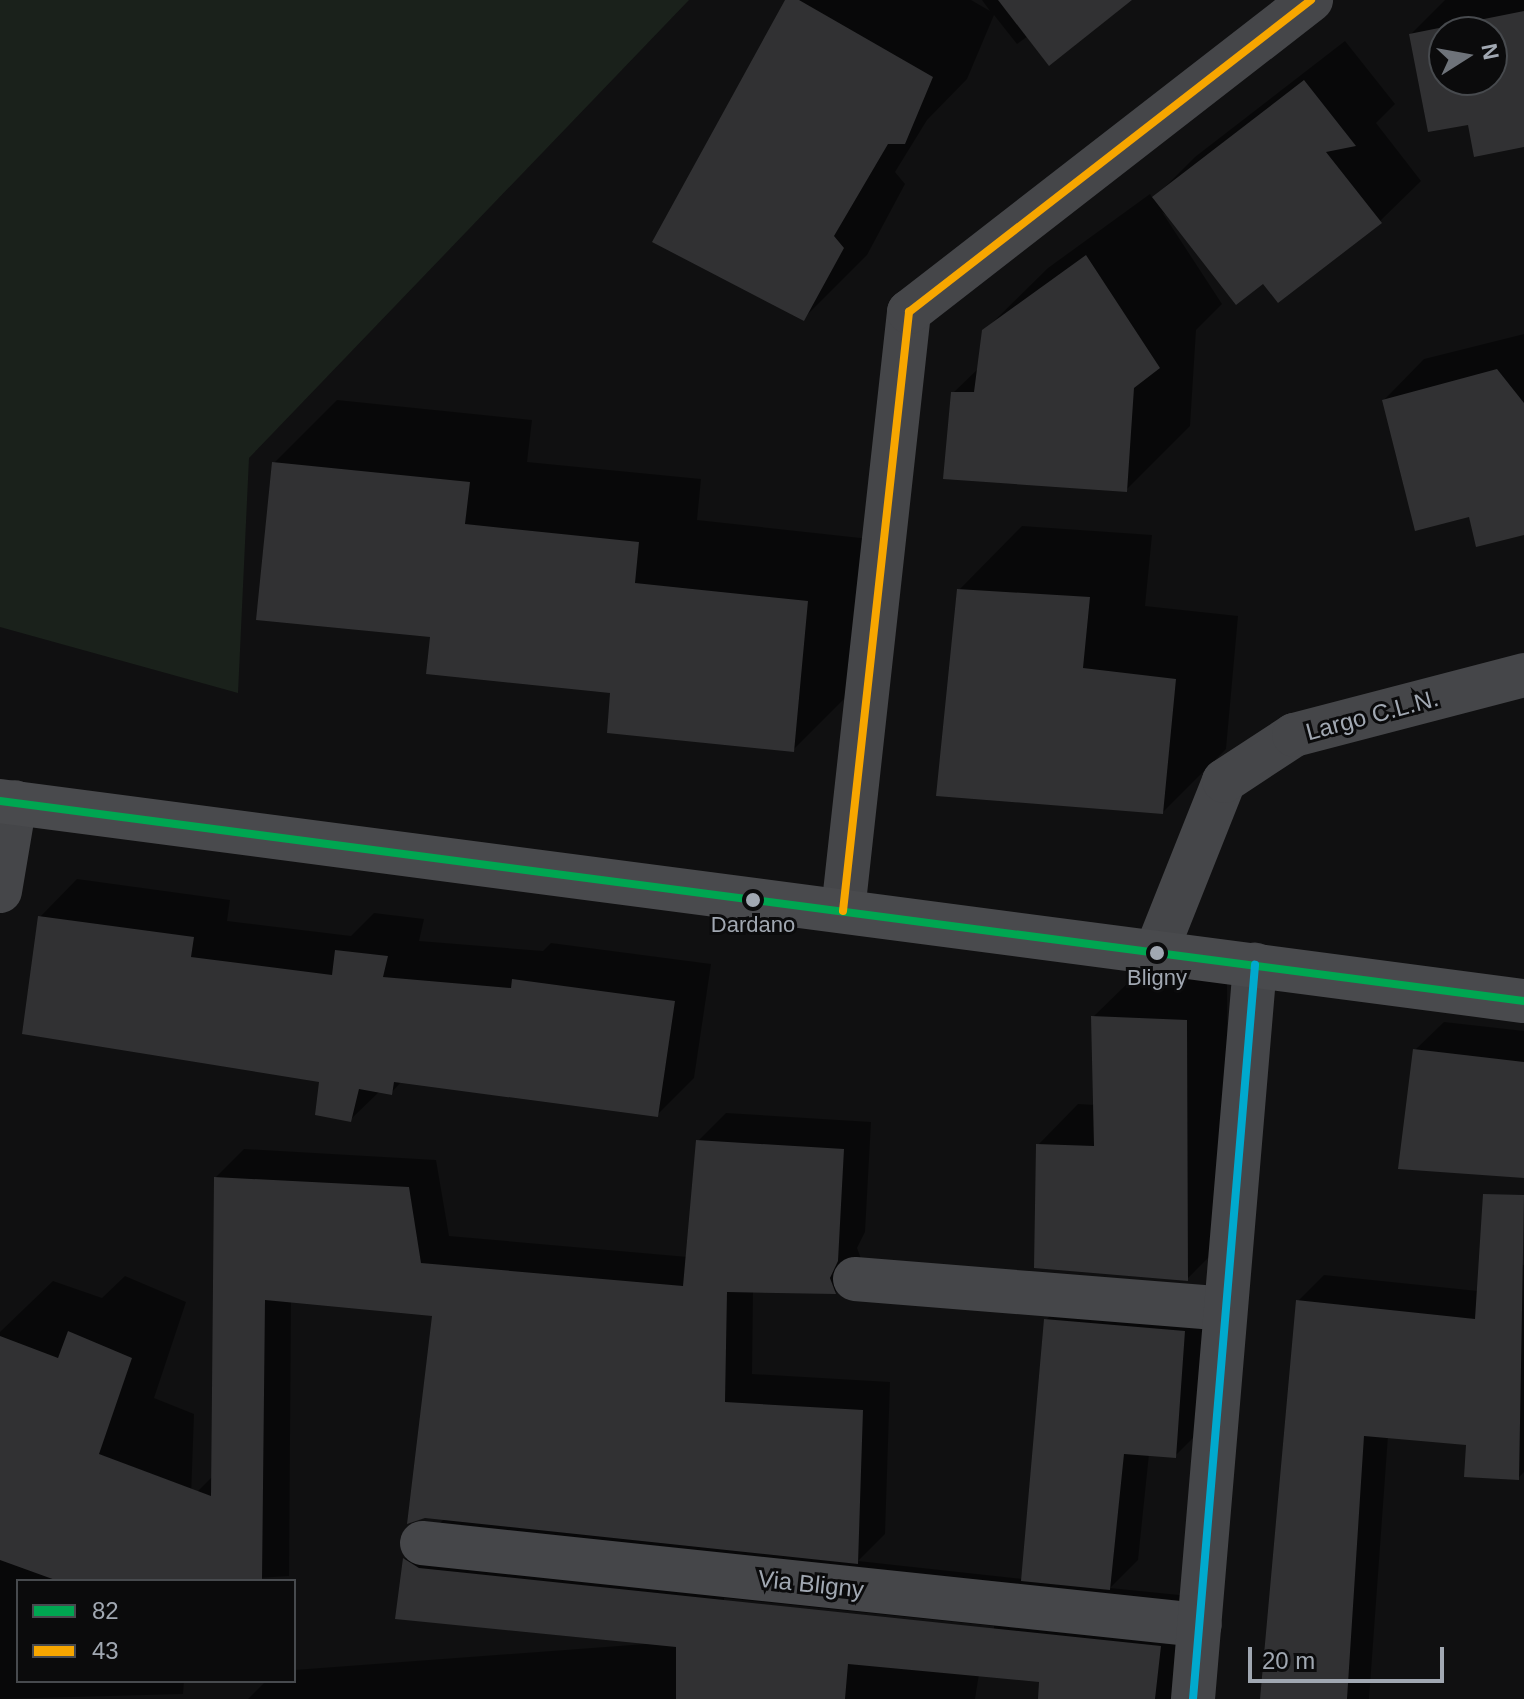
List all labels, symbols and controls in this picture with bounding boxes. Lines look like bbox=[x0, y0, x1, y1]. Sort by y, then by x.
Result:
north arrow bbox=[1428, 16, 1508, 96]
text: N bbox=[1476, 42, 1504, 62]
street label: Largo C.L.N. bbox=[1303, 683, 1441, 747]
marker: Dardano bbox=[745, 892, 761, 908]
place label: Dardano bbox=[711, 912, 795, 938]
marker: Bligny bbox=[1149, 945, 1165, 961]
place label: Bligny bbox=[1127, 965, 1187, 991]
street label: Via Bligny bbox=[757, 1564, 865, 1604]
legend bbox=[16, 1579, 296, 1683]
text: 82 bbox=[92, 1597, 119, 1624]
scale bar bbox=[1252, 1631, 1448, 1681]
text: 43 bbox=[92, 1637, 119, 1664]
text: 20 m bbox=[1262, 1647, 1315, 1674]

